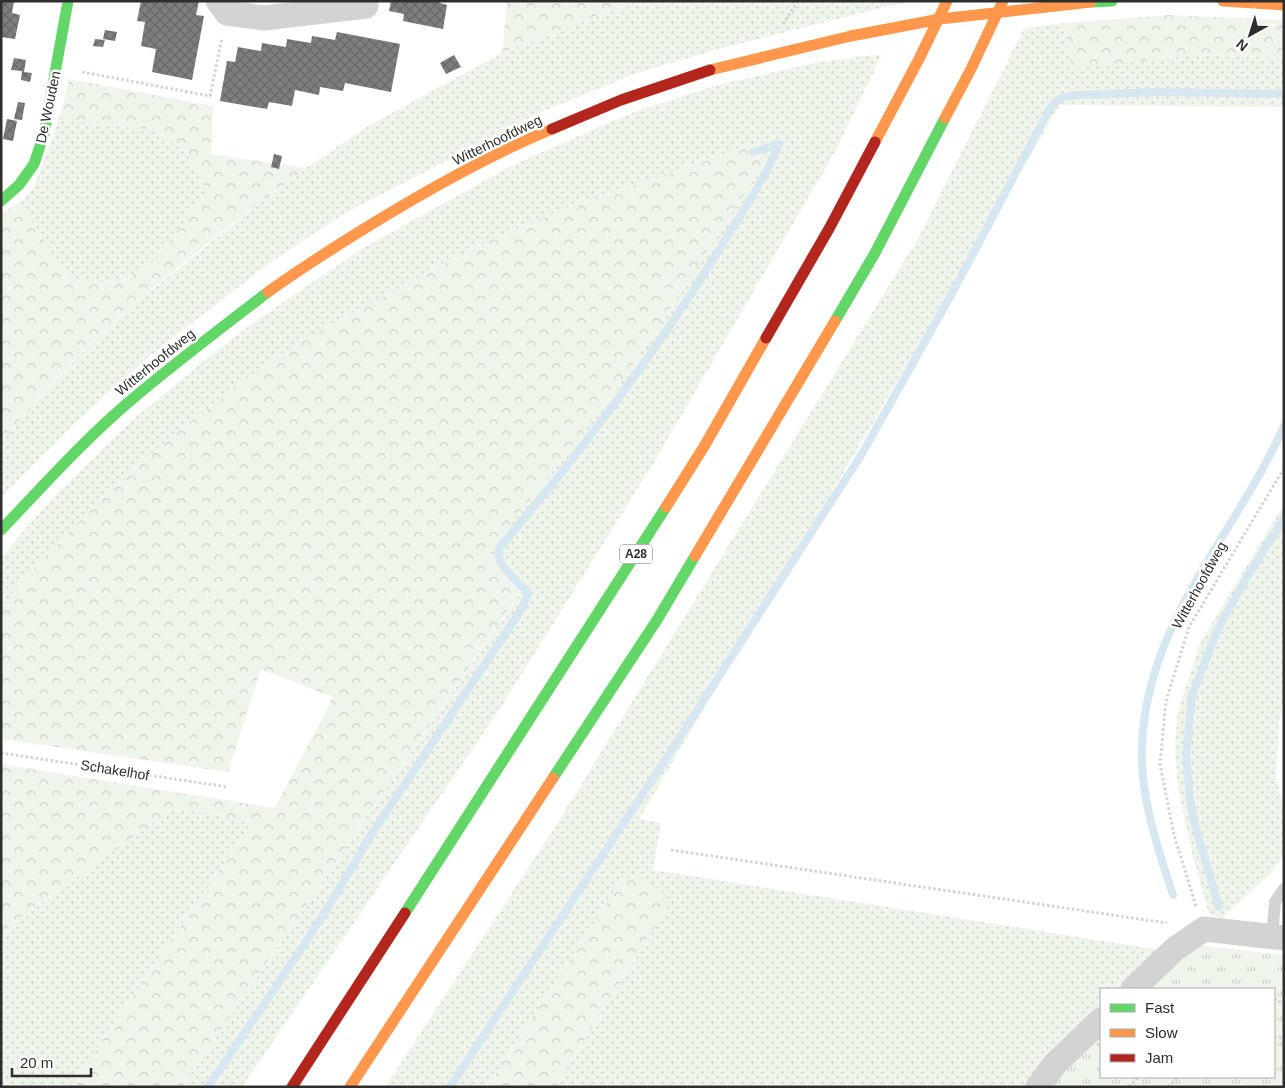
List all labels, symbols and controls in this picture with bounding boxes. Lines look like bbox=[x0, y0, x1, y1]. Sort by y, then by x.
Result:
north arrow bbox=[1225, 10, 1275, 60]
text: N bbox=[1233, 36, 1251, 55]
street label: De Wouden bbox=[33, 69, 63, 145]
street label: Witterhoofdweg bbox=[450, 111, 544, 169]
street label: Witterhoofdweg bbox=[112, 325, 198, 399]
street label: Witterhoofdweg bbox=[1168, 539, 1230, 631]
road number: A28 bbox=[620, 544, 652, 564]
street label: Schakelhof bbox=[80, 757, 151, 783]
legend bbox=[1100, 988, 1275, 1078]
text: Fast bbox=[1145, 999, 1175, 1016]
text: Slow bbox=[1145, 1024, 1178, 1041]
scale bar bbox=[12, 1046, 91, 1078]
text: Jam bbox=[1145, 1049, 1173, 1066]
text: 20 m bbox=[20, 1054, 53, 1071]

